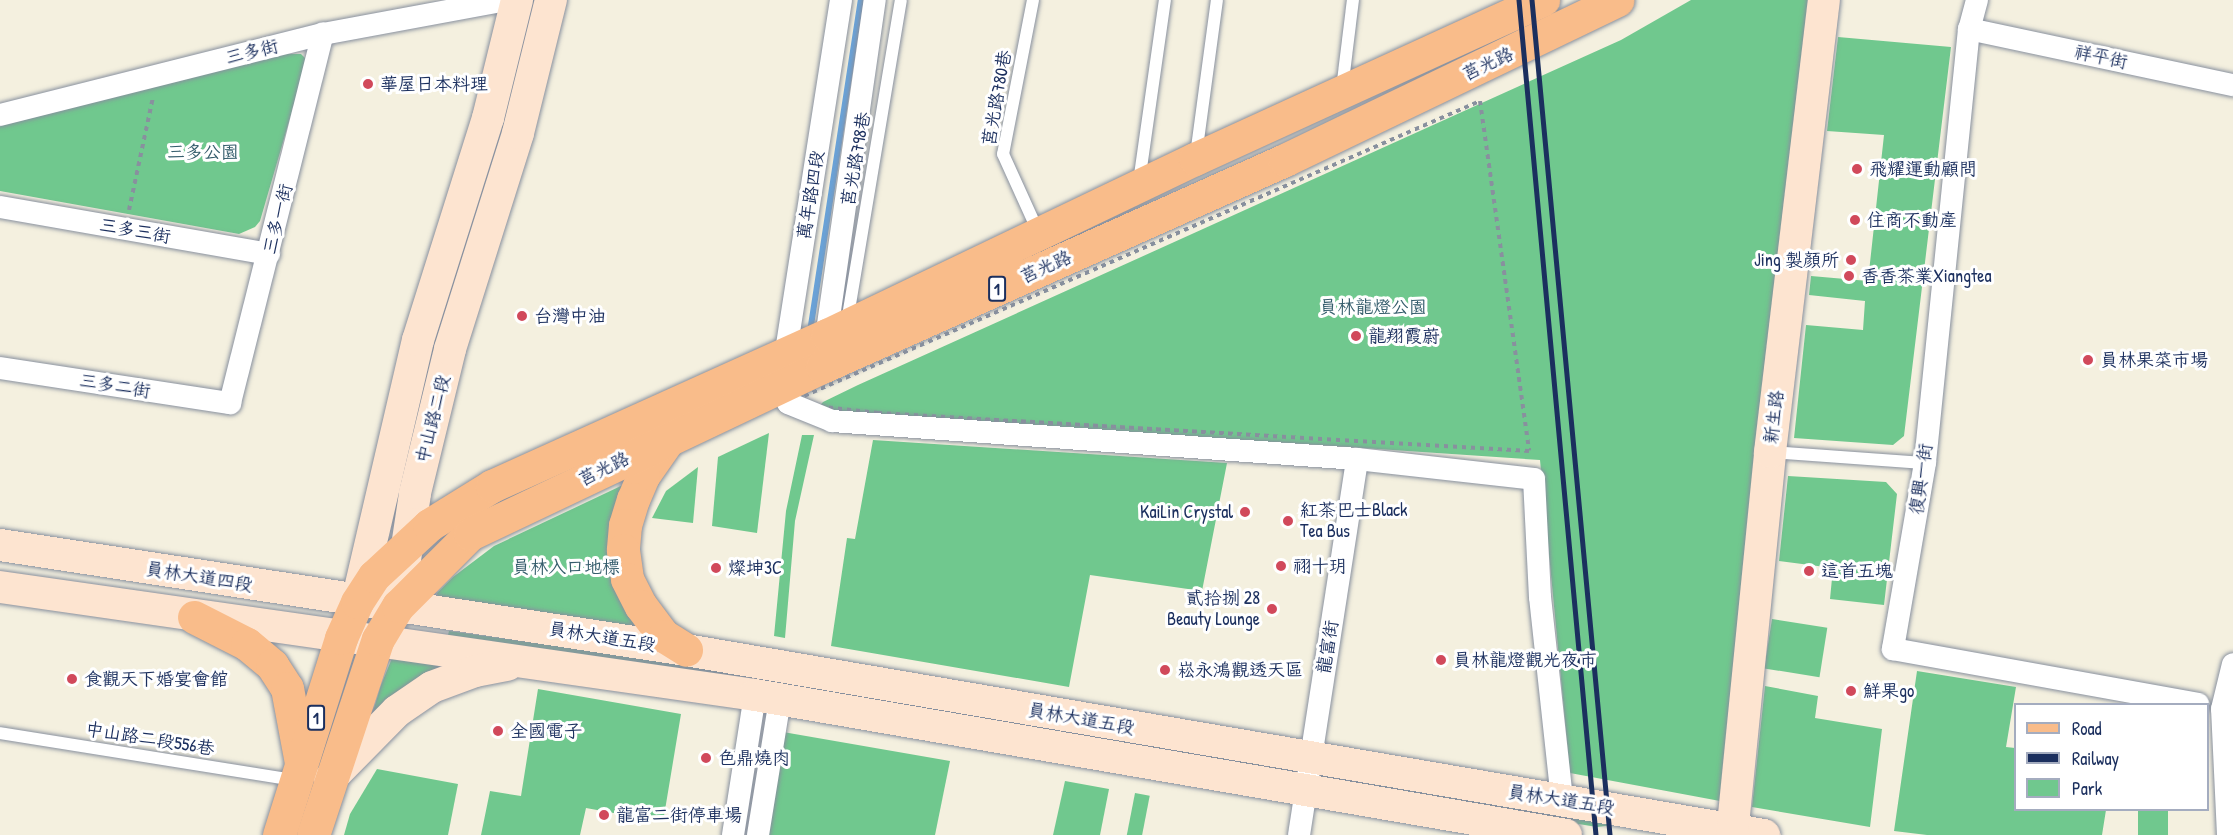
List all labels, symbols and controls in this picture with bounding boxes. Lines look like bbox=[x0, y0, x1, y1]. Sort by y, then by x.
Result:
street label: 三多街 bbox=[223, 35, 281, 69]
street label: 祥平街 bbox=[2072, 41, 2130, 73]
street label: 莒光路 bbox=[1459, 43, 1517, 85]
street label: 莒光路780巷 bbox=[978, 48, 1016, 148]
place label: 華屋日本料理 bbox=[380, 73, 488, 95]
marker: 華屋日本料理 bbox=[361, 77, 375, 91]
street label: 莒光路798巷 bbox=[837, 110, 875, 208]
park label: 三多公園 bbox=[167, 141, 239, 163]
street label: 萬年路四段 bbox=[793, 149, 829, 241]
place label: 飛耀運動顧問 bbox=[1869, 158, 1977, 180]
marker: 飛耀運動顧問 bbox=[1850, 162, 1864, 176]
street label: 三多一街 bbox=[259, 181, 297, 257]
place label: 住商不動產 bbox=[1867, 209, 1957, 231]
marker: 住商不動產 bbox=[1848, 213, 1862, 227]
street label: 三多三街 bbox=[98, 214, 172, 248]
street label: 莒光路 bbox=[1017, 246, 1075, 288]
place label: Jing 製顏所 bbox=[1754, 249, 1839, 271]
marker: Jing 製顏所 bbox=[1844, 253, 1858, 267]
place label: 香香茶業Xiangtea bbox=[1861, 265, 1991, 287]
marker: 香香茶業Xiangtea bbox=[1842, 269, 1856, 283]
road number: 1 bbox=[988, 276, 1006, 302]
park label: 員林龍燈公園 bbox=[1319, 296, 1427, 318]
place label: 台灣中油 bbox=[534, 305, 606, 327]
marker: 台灣中油 bbox=[515, 309, 529, 323]
place label: 龍翔霞蔚 bbox=[1368, 325, 1440, 347]
marker: 龍翔霞蔚 bbox=[1349, 329, 1363, 343]
place label: 員林果菜市場 bbox=[2100, 349, 2208, 371]
marker: 員林果菜市場 bbox=[2081, 353, 2095, 367]
street label: 三多二街 bbox=[78, 370, 152, 402]
street label: 中山路二段 bbox=[412, 373, 454, 465]
street label: 新生路 bbox=[1760, 389, 1788, 445]
street label: 復興一街 bbox=[1905, 442, 1937, 516]
street label: 莒光路 bbox=[575, 447, 633, 491]
place label: 紅茶巴士Black Tea Bus bbox=[1300, 500, 1407, 542]
place label: KaiLin Crystal bbox=[1140, 501, 1233, 523]
marker: KaiLin Crystal bbox=[1238, 505, 1252, 519]
marker: 紅茶巴士Black Tea Bus bbox=[1281, 514, 1295, 528]
place label: 祤十玥 bbox=[1293, 555, 1347, 577]
park label: 員林入口地標 bbox=[512, 556, 620, 578]
place label: 燦坤3C bbox=[728, 557, 782, 579]
street label: 員林大道四段 bbox=[144, 558, 254, 596]
marker: 祤十玥 bbox=[1274, 559, 1288, 573]
place label: 這首五塊 bbox=[1821, 560, 1893, 582]
marker: 燦坤3C bbox=[709, 561, 723, 575]
marker: 這首五塊 bbox=[1802, 564, 1816, 578]
place label: 貳拾捌 28 Beauty Lounge bbox=[1167, 588, 1260, 630]
marker: 貳拾捌 28 Beauty Lounge bbox=[1265, 602, 1279, 616]
street label: 員林大道五段 bbox=[547, 618, 657, 656]
street label: 龍富街 bbox=[1313, 619, 1343, 675]
place label: 員林龍燈觀光夜市 bbox=[1453, 649, 1597, 671]
marker: 員林龍燈觀光夜市 bbox=[1434, 653, 1448, 667]
place label: 崧永鴻觀透天區 bbox=[1177, 659, 1303, 681]
marker: 崧永鴻觀透天區 bbox=[1158, 663, 1172, 677]
place label: 食觀天下婚宴會館 bbox=[84, 668, 228, 690]
marker: 食觀天下婚宴會館 bbox=[65, 672, 79, 686]
place label: 鮮果go bbox=[1863, 680, 1914, 702]
marker: 鮮果go bbox=[1844, 684, 1858, 698]
street label: 員林大道五段 bbox=[1026, 699, 1136, 739]
legend bbox=[2014, 703, 2209, 811]
road number: 1 bbox=[307, 705, 325, 731]
text: Road bbox=[2072, 716, 2102, 741]
street label: 中山路二段556巷 bbox=[84, 718, 216, 760]
place label: 全國電子 bbox=[510, 720, 582, 742]
marker: 全國電子 bbox=[491, 724, 505, 738]
text: Railway bbox=[2072, 746, 2119, 771]
place label: 色鼎燒肉 bbox=[718, 747, 790, 769]
marker: 色鼎燒肉 bbox=[699, 751, 713, 765]
text: Park bbox=[2072, 776, 2102, 801]
street label: 員林大道五段 bbox=[1506, 781, 1616, 819]
place label: 龍富二街停車場 bbox=[616, 804, 742, 826]
marker: 龍富二街停車場 bbox=[597, 808, 611, 822]

